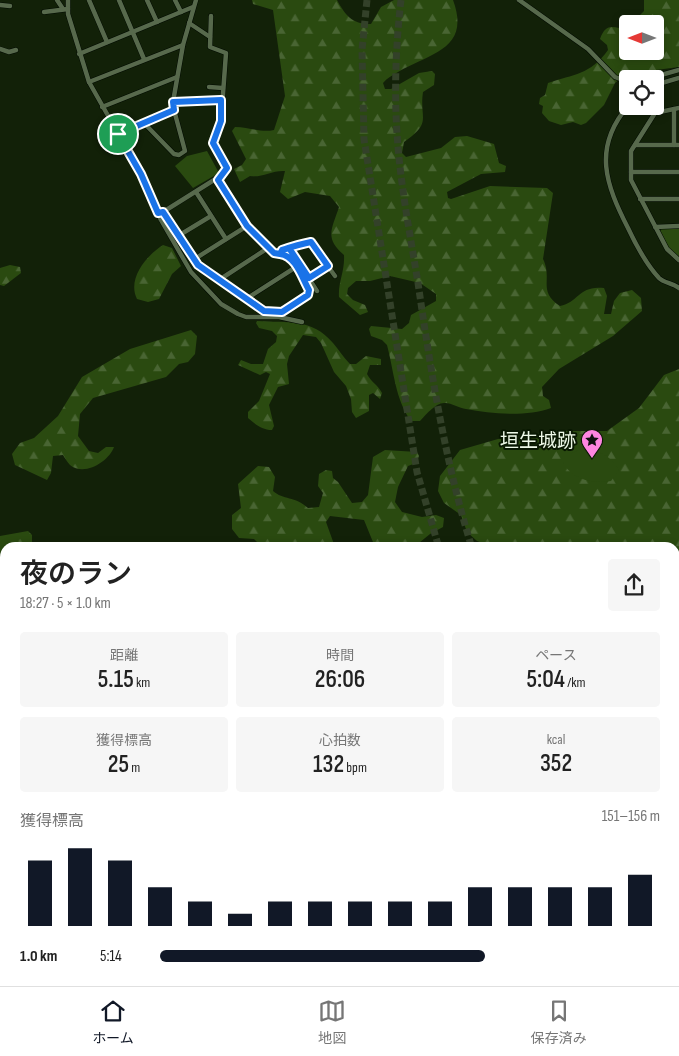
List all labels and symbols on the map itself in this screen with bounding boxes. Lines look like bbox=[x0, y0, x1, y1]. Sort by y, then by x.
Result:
north arrow bbox=[619, 15, 664, 60]
pin bbox=[97, 113, 139, 155]
place icon: 垣生城跡 bbox=[580, 428, 604, 459]
place label: 垣生城跡 bbox=[500, 430, 576, 453]

